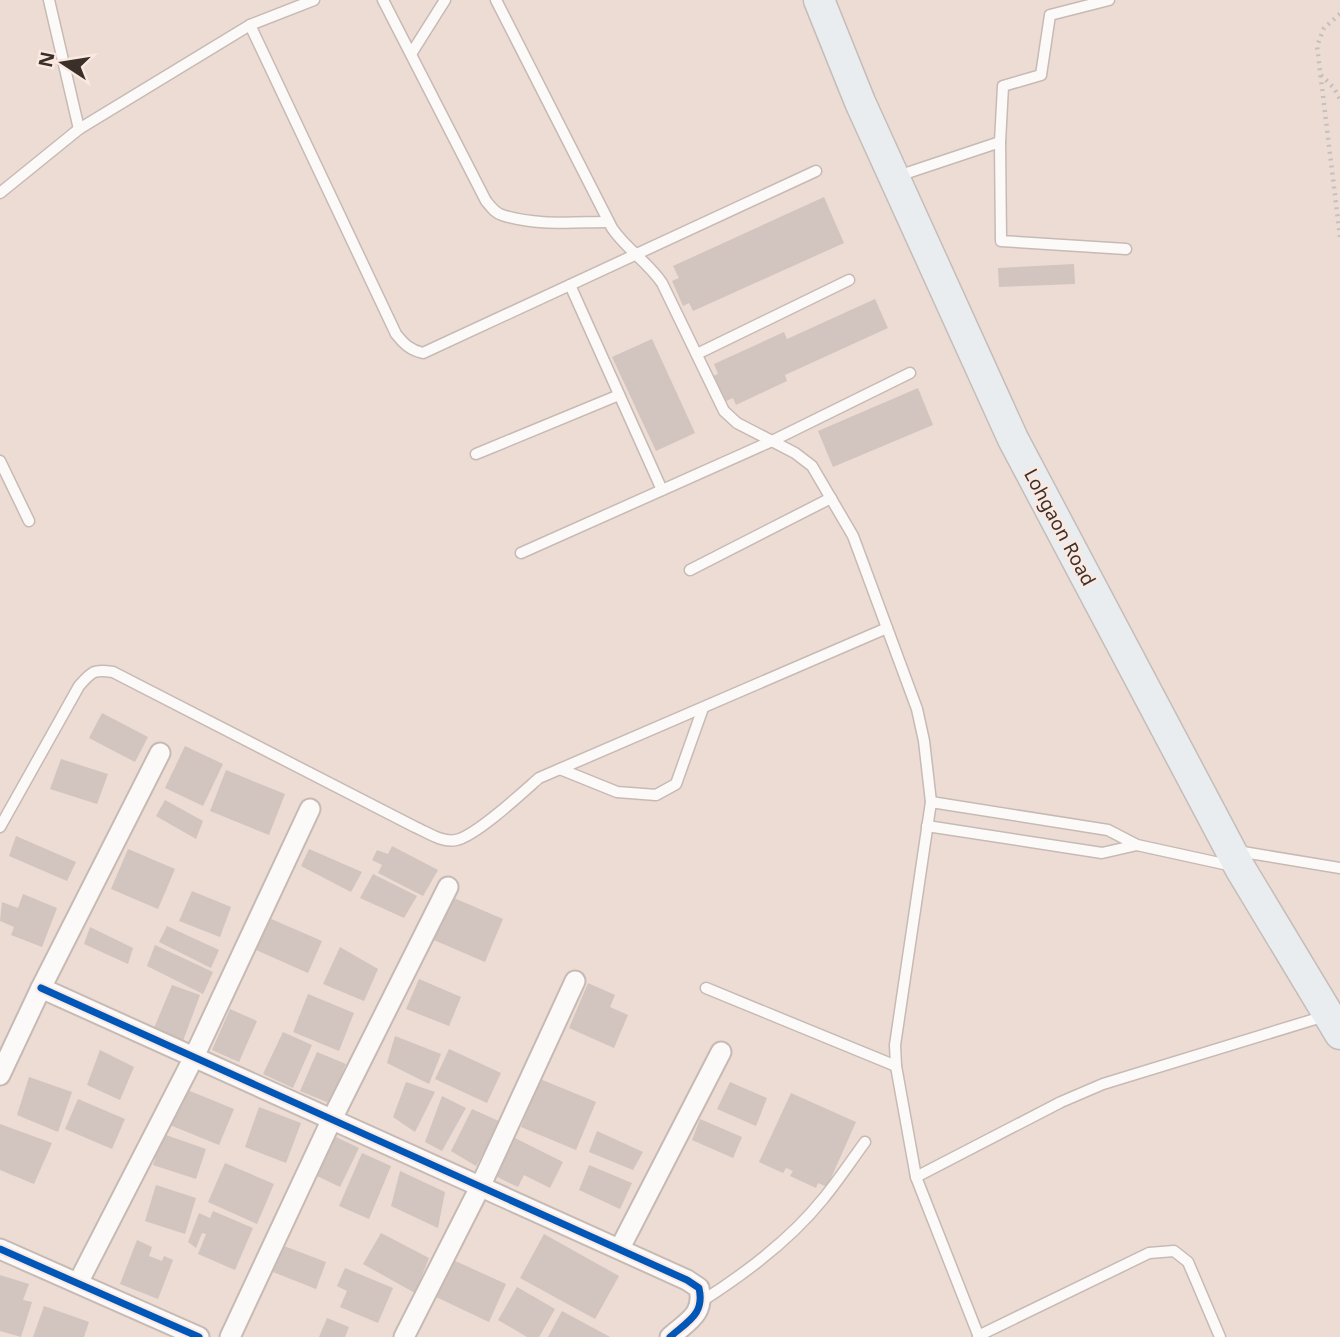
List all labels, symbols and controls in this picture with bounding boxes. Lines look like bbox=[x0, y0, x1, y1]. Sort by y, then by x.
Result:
north arrow bbox=[28, 28, 98, 98]
text: N bbox=[32, 49, 61, 70]
street label: Lohgaon Road bbox=[1018, 464, 1102, 590]

